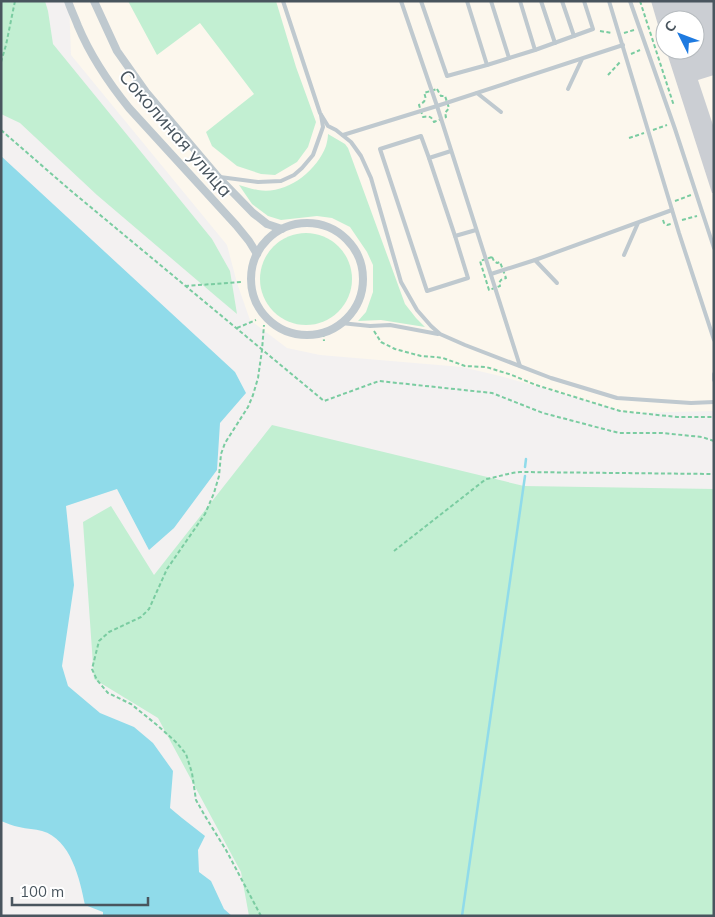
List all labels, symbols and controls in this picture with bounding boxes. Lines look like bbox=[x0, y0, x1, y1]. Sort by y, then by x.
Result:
north arrow bbox=[655, 10, 705, 60]
text: С bbox=[660, 17, 680, 36]
street label: Соколиная улица bbox=[114, 64, 238, 202]
scale bar bbox=[12, 874, 149, 906]
text: 100 m bbox=[20, 882, 64, 901]

